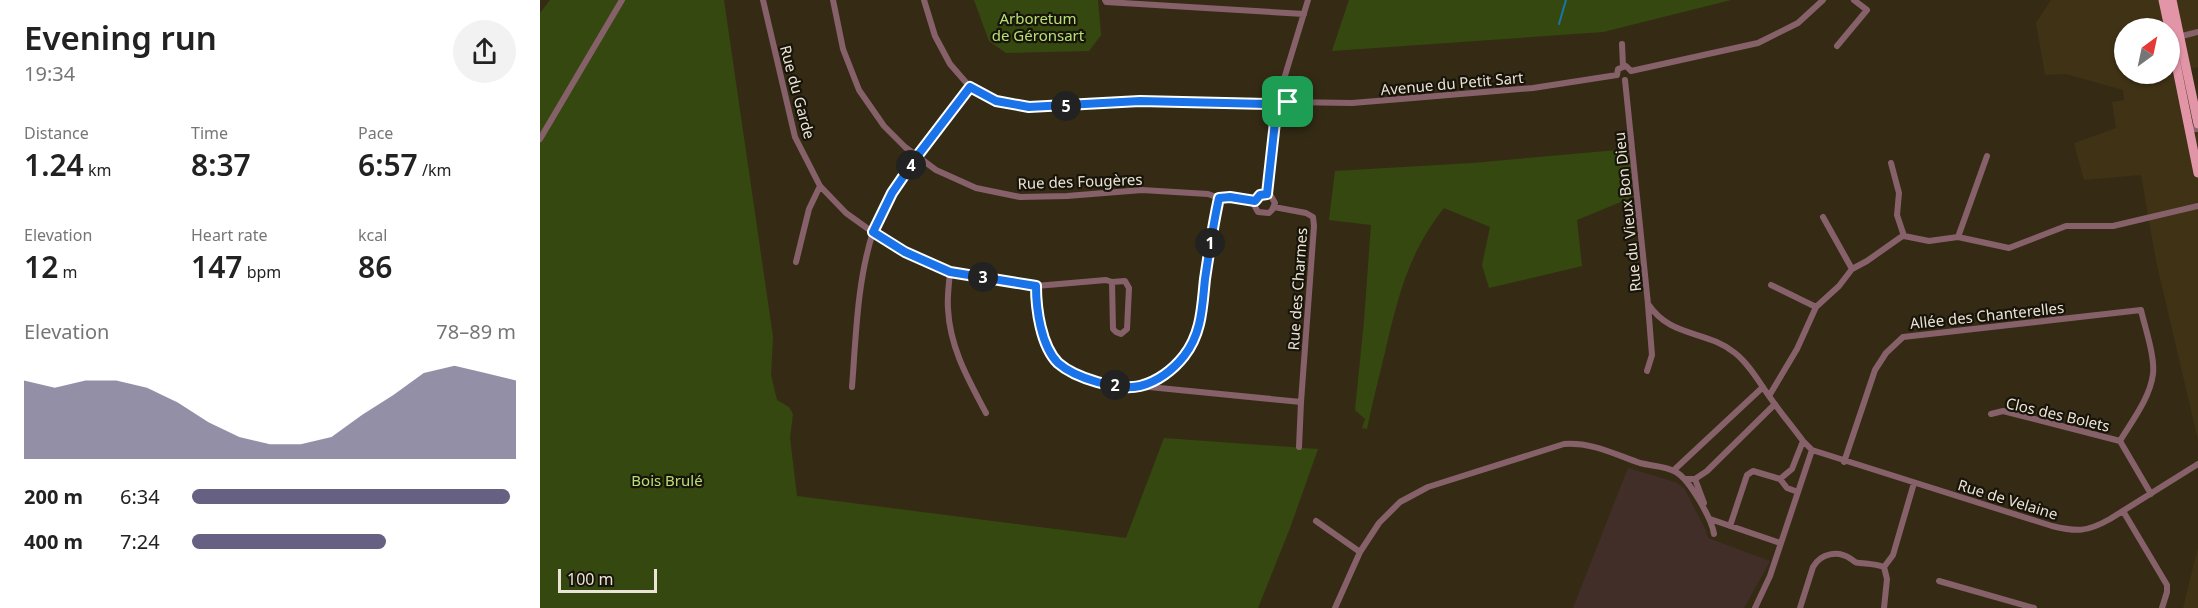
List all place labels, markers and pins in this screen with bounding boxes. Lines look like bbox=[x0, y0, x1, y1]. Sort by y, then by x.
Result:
pin bbox=[1262, 76, 1313, 127]
pin: 5 bbox=[1051, 91, 1081, 121]
pin: 4 bbox=[896, 150, 926, 180]
pin: 1 bbox=[1195, 228, 1225, 258]
pin: 3 bbox=[968, 262, 998, 292]
pin: 2 bbox=[1100, 370, 1130, 400]

